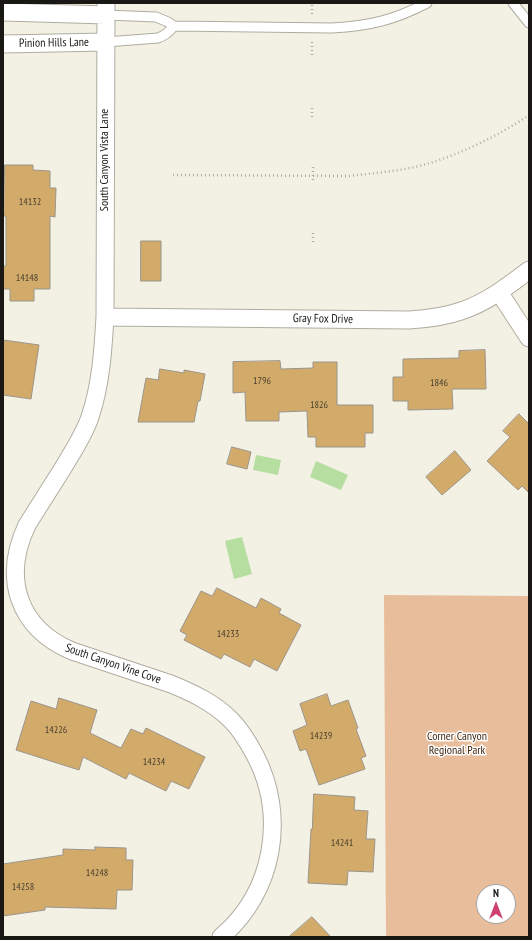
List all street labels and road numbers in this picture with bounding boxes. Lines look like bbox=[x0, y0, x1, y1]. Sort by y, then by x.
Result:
street label: Pinion Hills Lane bbox=[19, 35, 89, 51]
street label: South Canyon Vista Lane bbox=[98, 109, 112, 211]
street label: Gray Fox Drive bbox=[293, 311, 353, 327]
street label: South Canyon Vine Cove bbox=[63, 641, 163, 687]

